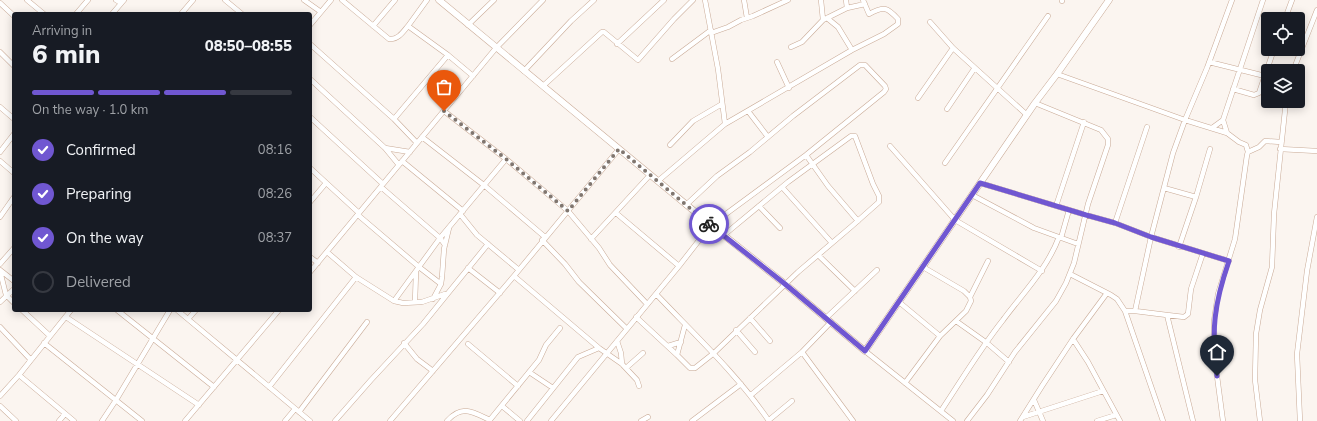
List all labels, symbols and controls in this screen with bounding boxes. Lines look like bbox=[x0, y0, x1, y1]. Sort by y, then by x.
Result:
map controls bbox=[1261, 12, 1305, 108]
button: locate bbox=[1261, 12, 1305, 56]
text: Arriving in bbox=[32, 22, 92, 40]
text: 08:50–08:55 bbox=[205, 36, 292, 56]
text: 6 min bbox=[32, 37, 100, 72]
button: layers bbox=[1261, 64, 1305, 108]
pin bbox=[427, 70, 461, 111]
icon: bag bbox=[433, 76, 455, 98]
text: On the way · 1.0 km bbox=[32, 101, 148, 119]
icon: check bbox=[32, 139, 54, 161]
text: Confirmed bbox=[66, 140, 136, 160]
text: 08:16 bbox=[258, 141, 292, 159]
icon: check bbox=[32, 183, 54, 205]
text: Preparing bbox=[66, 184, 131, 204]
text: 08:26 bbox=[258, 185, 292, 203]
courier bbox=[689, 204, 729, 244]
icon: bike bbox=[698, 213, 720, 235]
icon: check bbox=[32, 227, 54, 249]
text: On the way bbox=[66, 228, 144, 248]
text: 08:37 bbox=[258, 229, 292, 247]
text: Delivered bbox=[66, 272, 131, 292]
pin bbox=[1200, 335, 1234, 376]
icon: home bbox=[1206, 341, 1228, 363]

